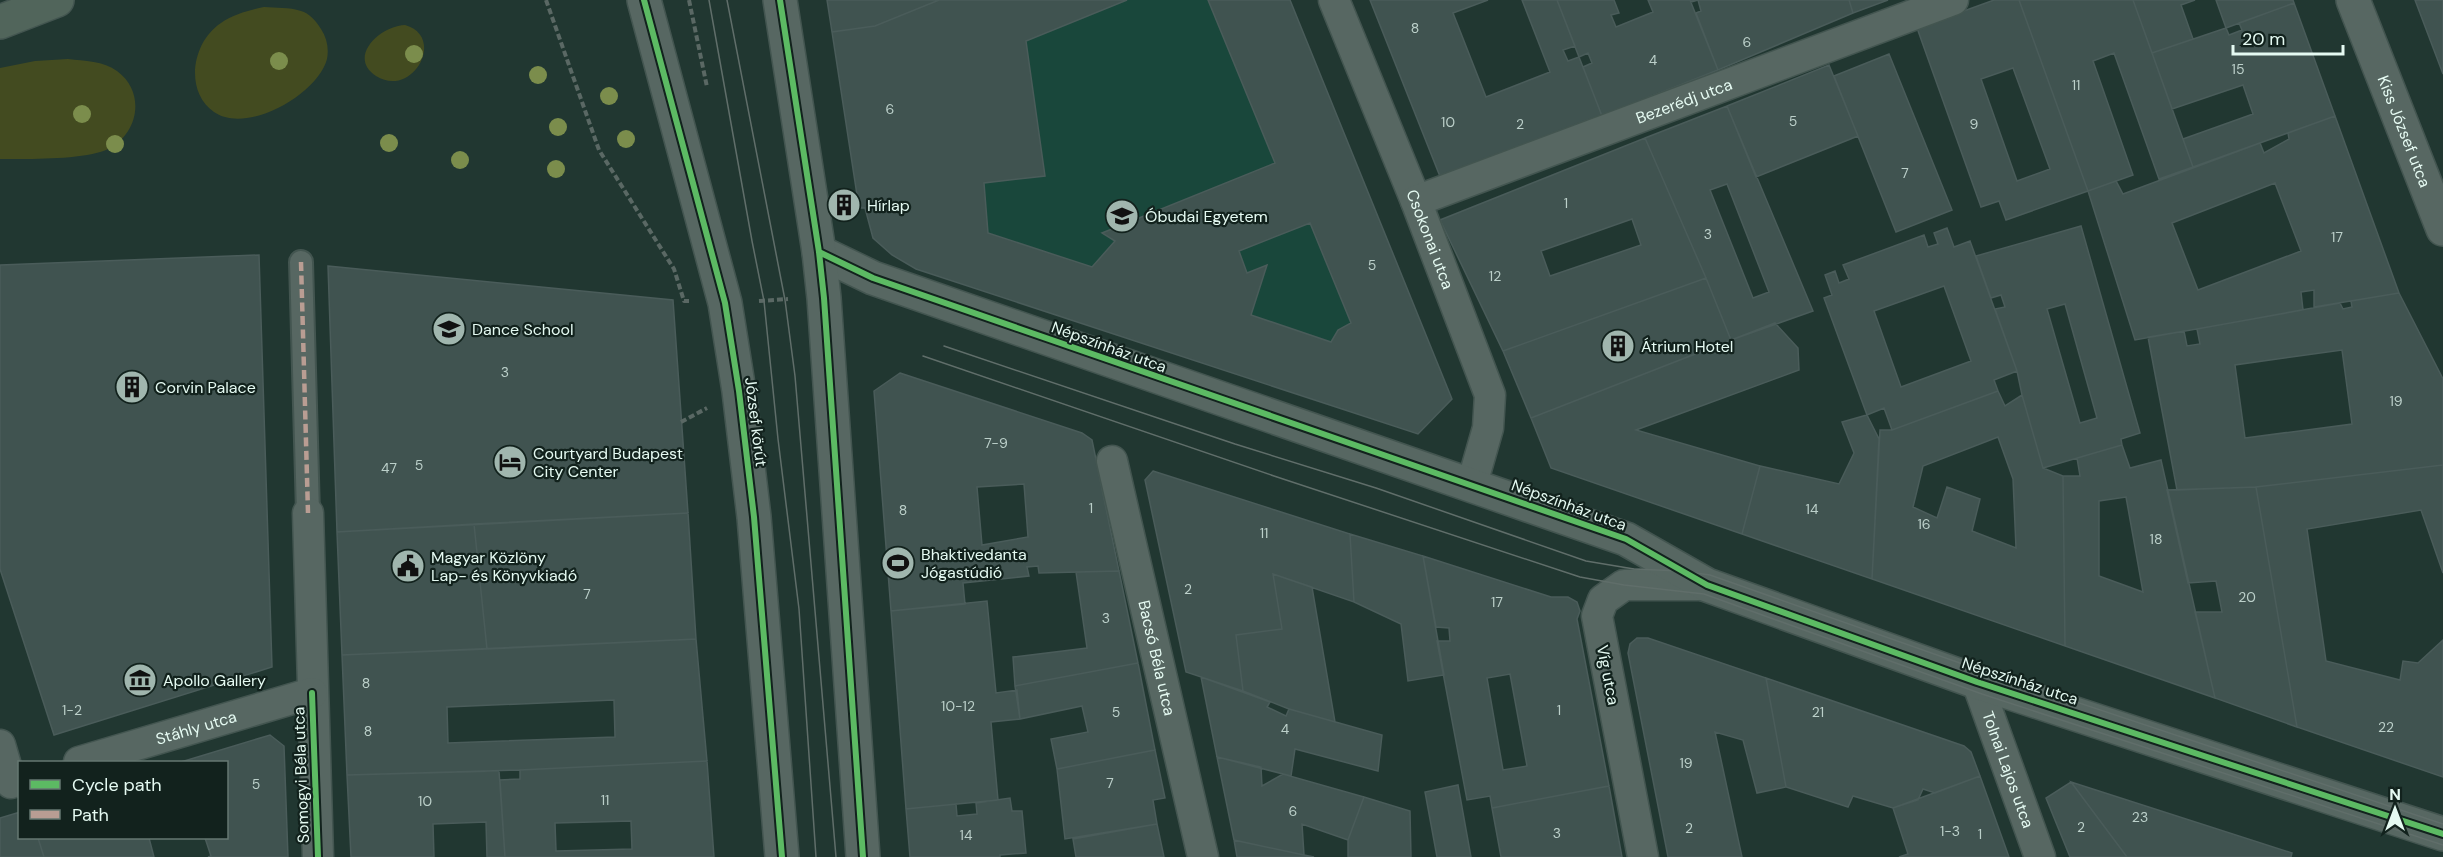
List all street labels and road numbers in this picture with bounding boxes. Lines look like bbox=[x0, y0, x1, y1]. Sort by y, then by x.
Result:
street label: Kiss József utca bbox=[2373, 72, 2436, 190]
street label: Bezerédj utca bbox=[1633, 73, 1735, 128]
street label: Csokonai utca bbox=[1402, 186, 1459, 292]
street label: Népszínház utca bbox=[1049, 316, 1169, 378]
street label: József körút bbox=[740, 376, 772, 468]
street label: Népszínház utca bbox=[1509, 474, 1629, 536]
street label: Bacsó Béla utca bbox=[1134, 598, 1181, 718]
street label: Víg utca bbox=[1592, 643, 1624, 707]
street label: Népszínház utca bbox=[1959, 652, 2081, 710]
street label: Stáhly utca bbox=[153, 705, 239, 749]
street label: Somogyi Béla utca bbox=[288, 706, 314, 844]
street label: Tolnai Lajos utca bbox=[1978, 708, 2039, 831]

